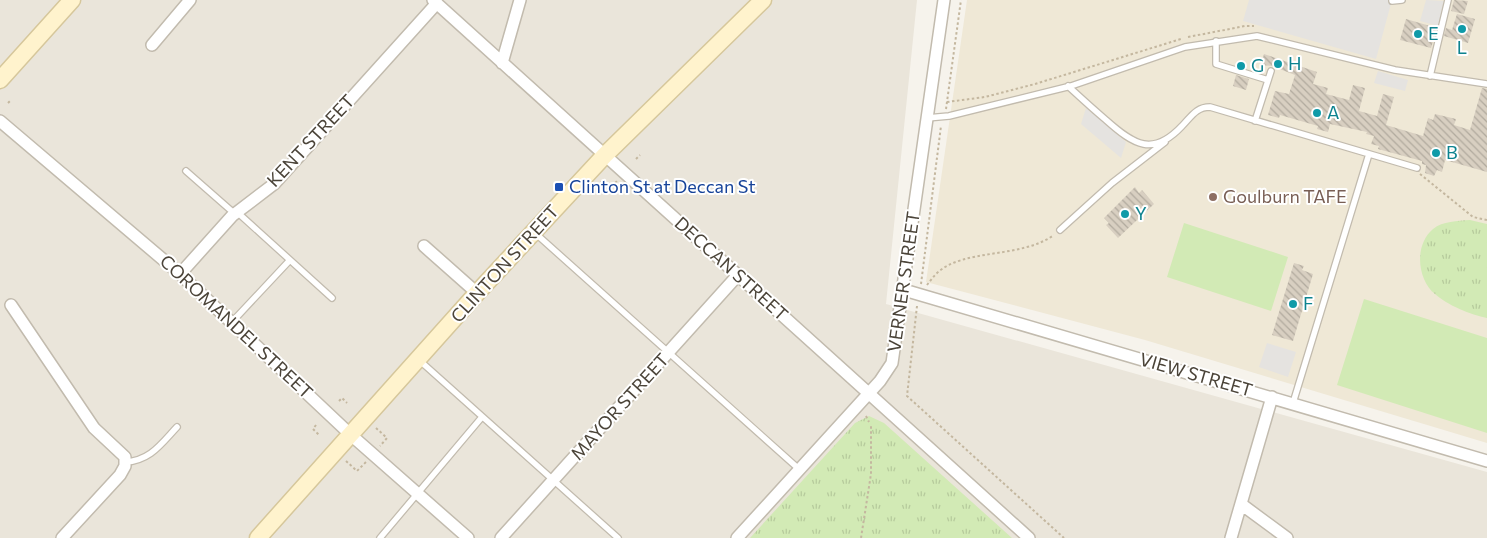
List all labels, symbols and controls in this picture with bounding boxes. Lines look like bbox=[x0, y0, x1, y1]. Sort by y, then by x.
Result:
place label: E bbox=[1428, 22, 1439, 44]
marker: L bbox=[1456, 23, 1468, 35]
marker: E bbox=[1412, 28, 1424, 40]
place label: L bbox=[1457, 36, 1467, 58]
place label: H bbox=[1288, 52, 1302, 74]
place label: G bbox=[1251, 54, 1264, 76]
marker: H bbox=[1272, 58, 1284, 70]
marker: G bbox=[1235, 60, 1247, 72]
street label: KENT STREET bbox=[262, 90, 359, 191]
place label: A bbox=[1327, 101, 1339, 123]
marker: A bbox=[1311, 107, 1323, 119]
place label: B bbox=[1446, 141, 1458, 163]
marker: B bbox=[1430, 147, 1442, 159]
place label: Clinton St at Deccan St bbox=[569, 175, 756, 197]
marker: Clinton St at Deccan St bbox=[553, 181, 565, 193]
place label: Goulburn TAFE bbox=[1223, 185, 1347, 207]
marker: Goulburn TAFE bbox=[1207, 191, 1219, 203]
street label: CLINTON STREET bbox=[446, 200, 563, 327]
place label: Y bbox=[1135, 202, 1147, 224]
marker: Y bbox=[1119, 208, 1131, 220]
street label: VERNER STREET bbox=[882, 210, 924, 354]
street label: DECCAN STREET bbox=[670, 212, 793, 325]
street label: COROMANDEL STREET bbox=[156, 250, 318, 403]
place label: F bbox=[1303, 292, 1313, 314]
marker: F bbox=[1287, 298, 1299, 310]
street label: VIEW STREET bbox=[1137, 347, 1255, 401]
street label: MAYOR STREET bbox=[566, 348, 673, 464]

